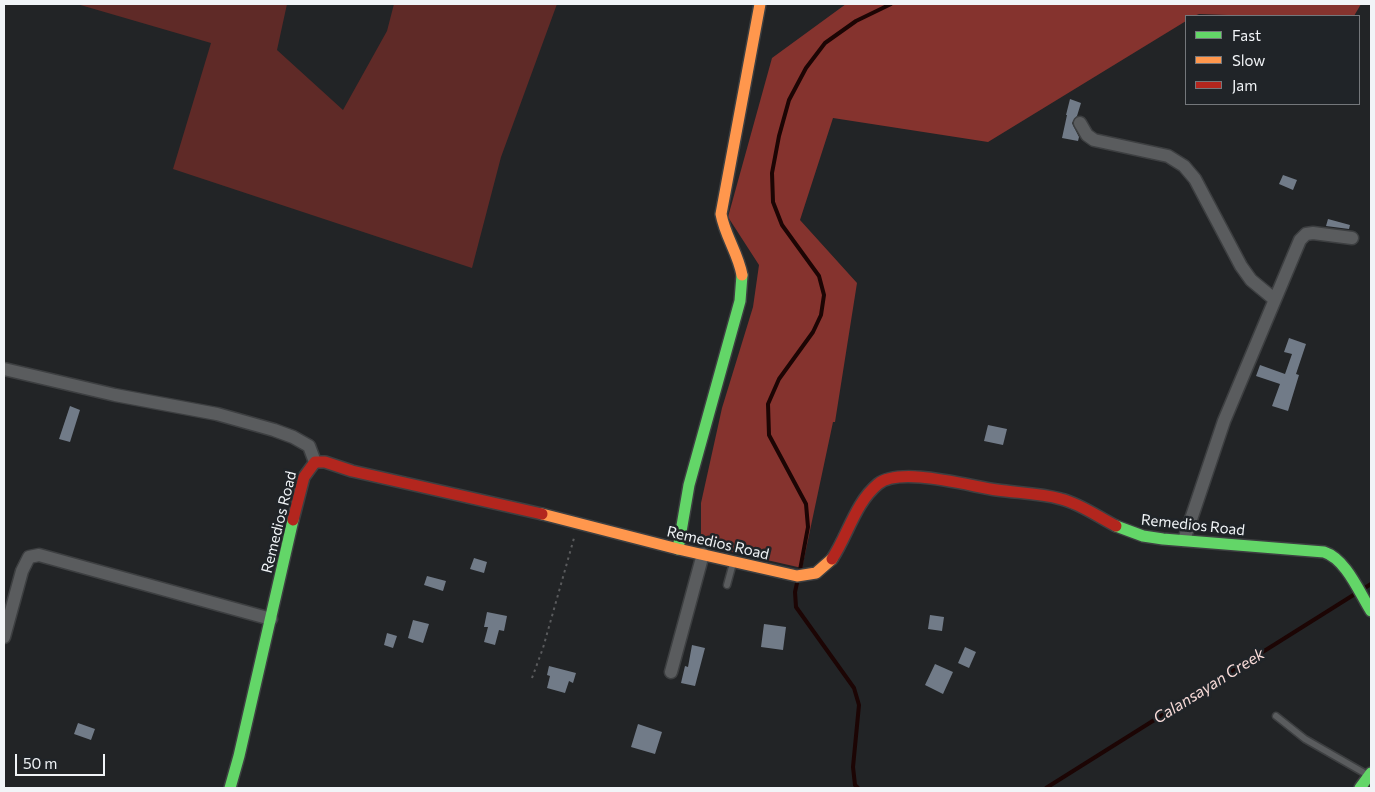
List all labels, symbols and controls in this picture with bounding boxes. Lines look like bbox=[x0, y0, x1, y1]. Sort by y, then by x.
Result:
legend bbox=[1185, 15, 1360, 105]
text: Fast bbox=[1232, 26, 1261, 44]
text: Slow bbox=[1232, 51, 1265, 69]
text: Jam bbox=[1232, 76, 1257, 94]
street label: Remedios Road bbox=[258, 469, 300, 575]
street label: Remedios Road bbox=[1140, 511, 1246, 539]
street label: Remedios Road bbox=[665, 522, 771, 564]
water label: Calansayan Creek bbox=[1150, 644, 1268, 728]
scale bar bbox=[18, 744, 108, 776]
text: 50 m bbox=[23, 754, 57, 772]

